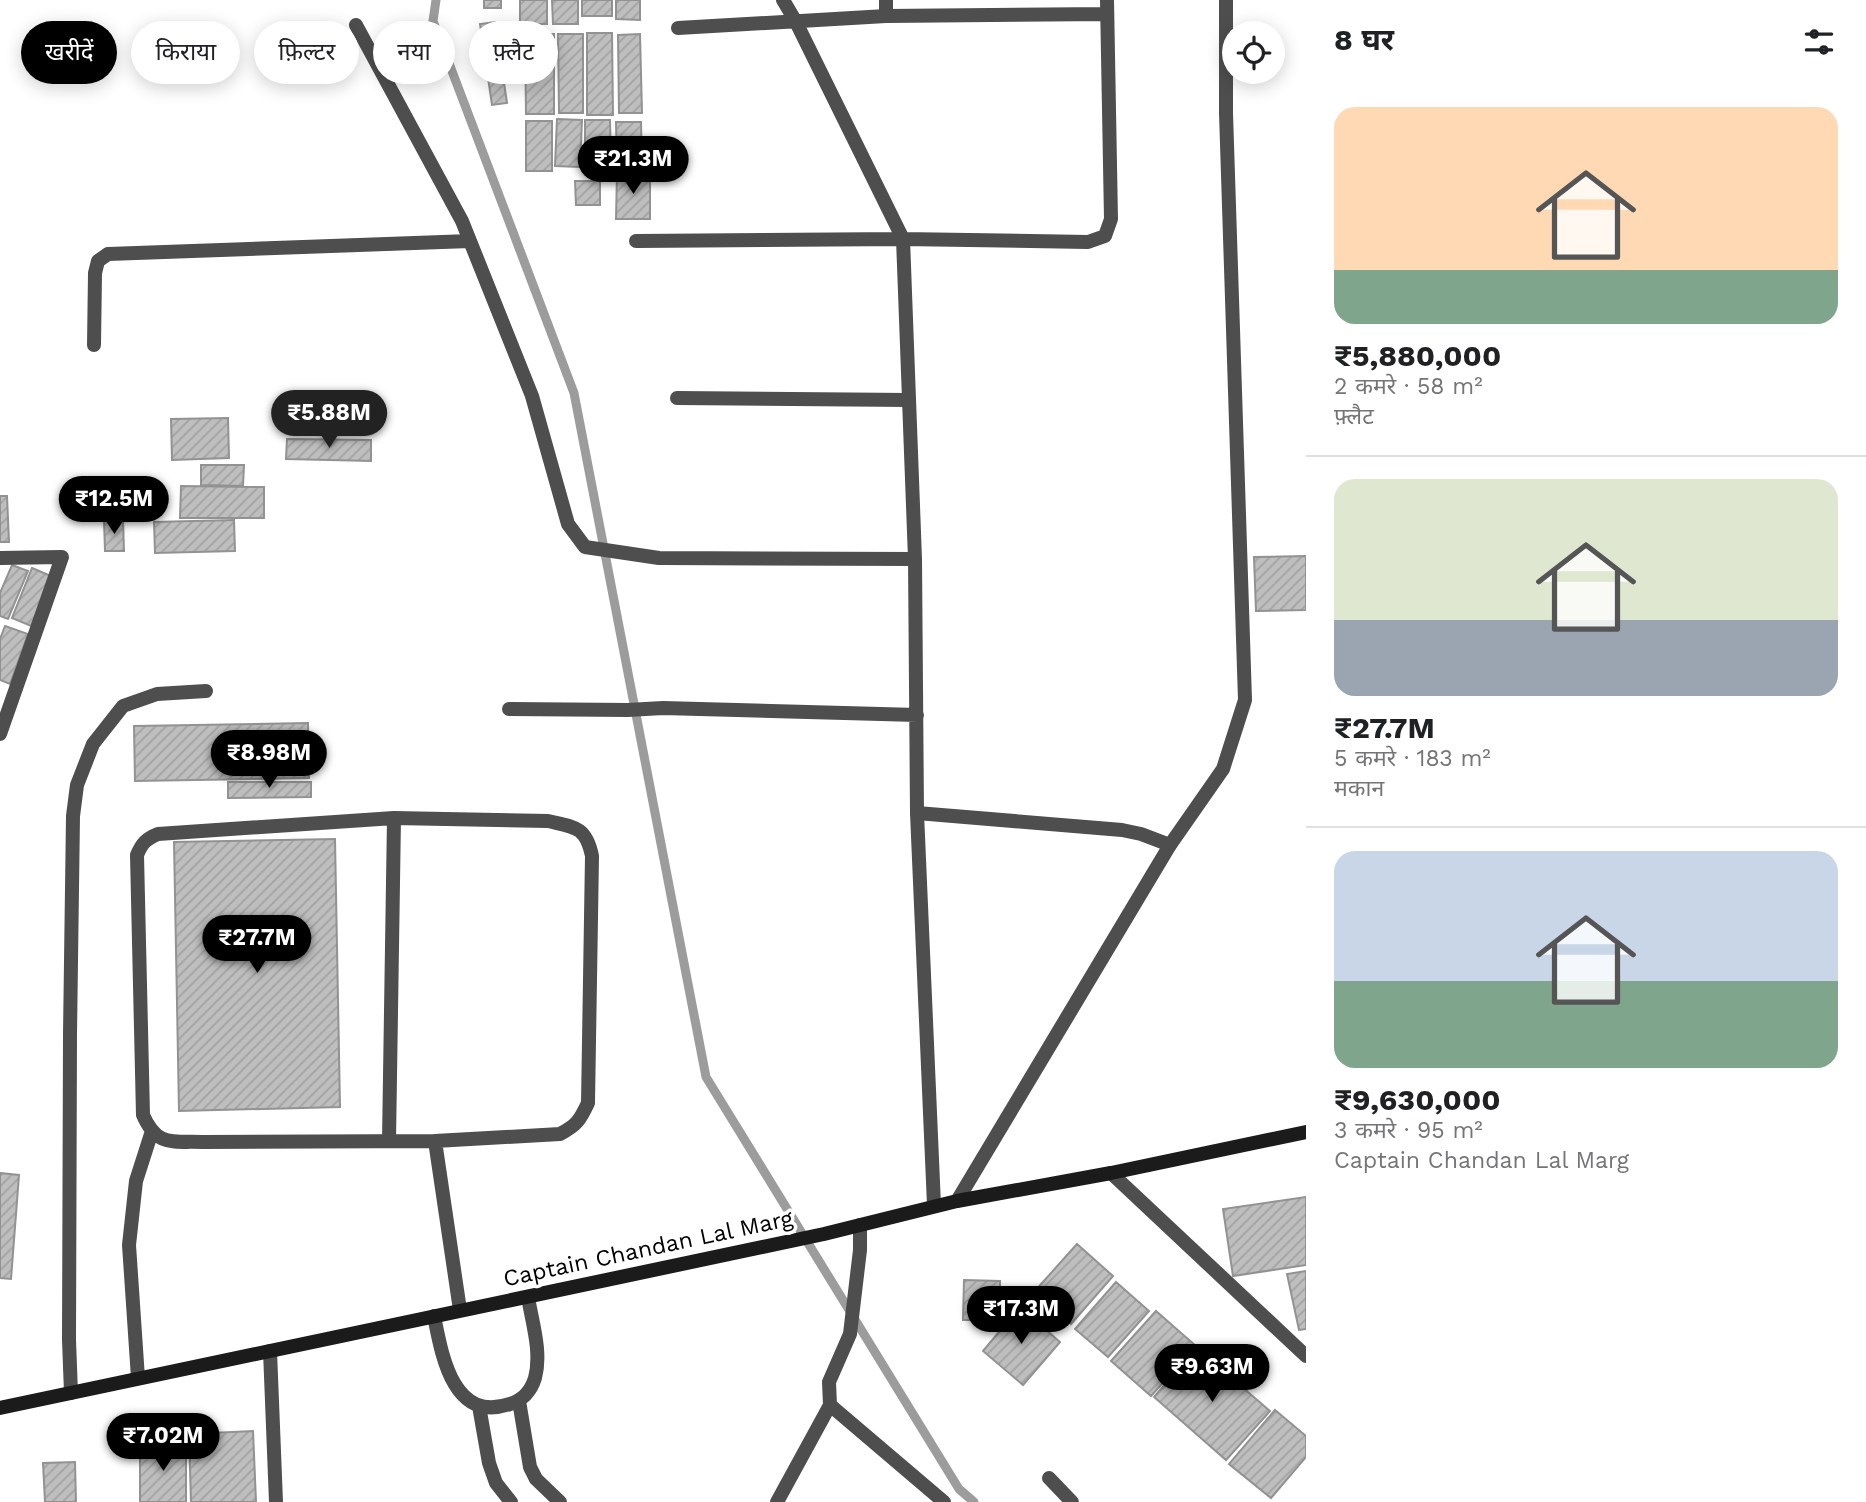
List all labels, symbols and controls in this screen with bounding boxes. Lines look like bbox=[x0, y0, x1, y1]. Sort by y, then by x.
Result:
chip: खरीदें bbox=[21, 21, 117, 84]
chip: किराया bbox=[131, 21, 240, 84]
chip: फ़िल्टर bbox=[254, 21, 359, 84]
chip: नया bbox=[373, 21, 455, 84]
chip: फ़्लैट bbox=[469, 21, 558, 84]
map controls bbox=[1222, 21, 1285, 84]
button: locate bbox=[1222, 21, 1285, 84]
text: 8 घर bbox=[1334, 22, 1394, 57]
icon: filters bbox=[1800, 23, 1838, 61]
pin: ₹21.3M bbox=[576, 136, 690, 196]
text: ₹21.3M bbox=[594, 145, 672, 172]
icon: home bbox=[1523, 152, 1649, 278]
text: ₹5,880,000 bbox=[1334, 338, 1501, 373]
text: 2 कमरे · 58 m² bbox=[1334, 373, 1483, 400]
pin: ₹5.88M bbox=[272, 391, 386, 450]
text: ₹5.88M bbox=[287, 399, 371, 426]
text: फ़्लैट bbox=[1334, 403, 1374, 430]
pin: ₹12.5M bbox=[57, 476, 171, 536]
text: ₹12.5M bbox=[75, 485, 153, 512]
icon: home bbox=[1523, 524, 1649, 650]
text: ₹27.7M bbox=[1334, 710, 1435, 745]
pin: ₹8.98M bbox=[212, 730, 326, 790]
text: ₹8.98M bbox=[227, 739, 311, 766]
text: 5 कमरे · 183 m² bbox=[1334, 745, 1491, 772]
text: मकान bbox=[1334, 775, 1384, 802]
icon: home bbox=[1523, 897, 1649, 1023]
pin: ₹27.7M bbox=[200, 916, 314, 975]
text: ₹27.7M bbox=[218, 924, 296, 951]
text: ₹9,630,000 bbox=[1334, 1082, 1501, 1117]
text: 3 कमरे · 95 m² bbox=[1334, 1117, 1483, 1144]
text: Captain Chandan Lal Marg bbox=[1334, 1147, 1629, 1174]
street label: Captain Chandan Lal Marg bbox=[501, 1204, 796, 1292]
pin: ₹17.3M bbox=[964, 1286, 1078, 1346]
text: ₹17.3M bbox=[983, 1295, 1059, 1322]
pin: ₹9.63M bbox=[1155, 1344, 1269, 1404]
text: ₹9.63M bbox=[1170, 1353, 1254, 1380]
pin: ₹7.02M bbox=[106, 1414, 220, 1473]
text: ₹7.02M bbox=[123, 1422, 203, 1449]

